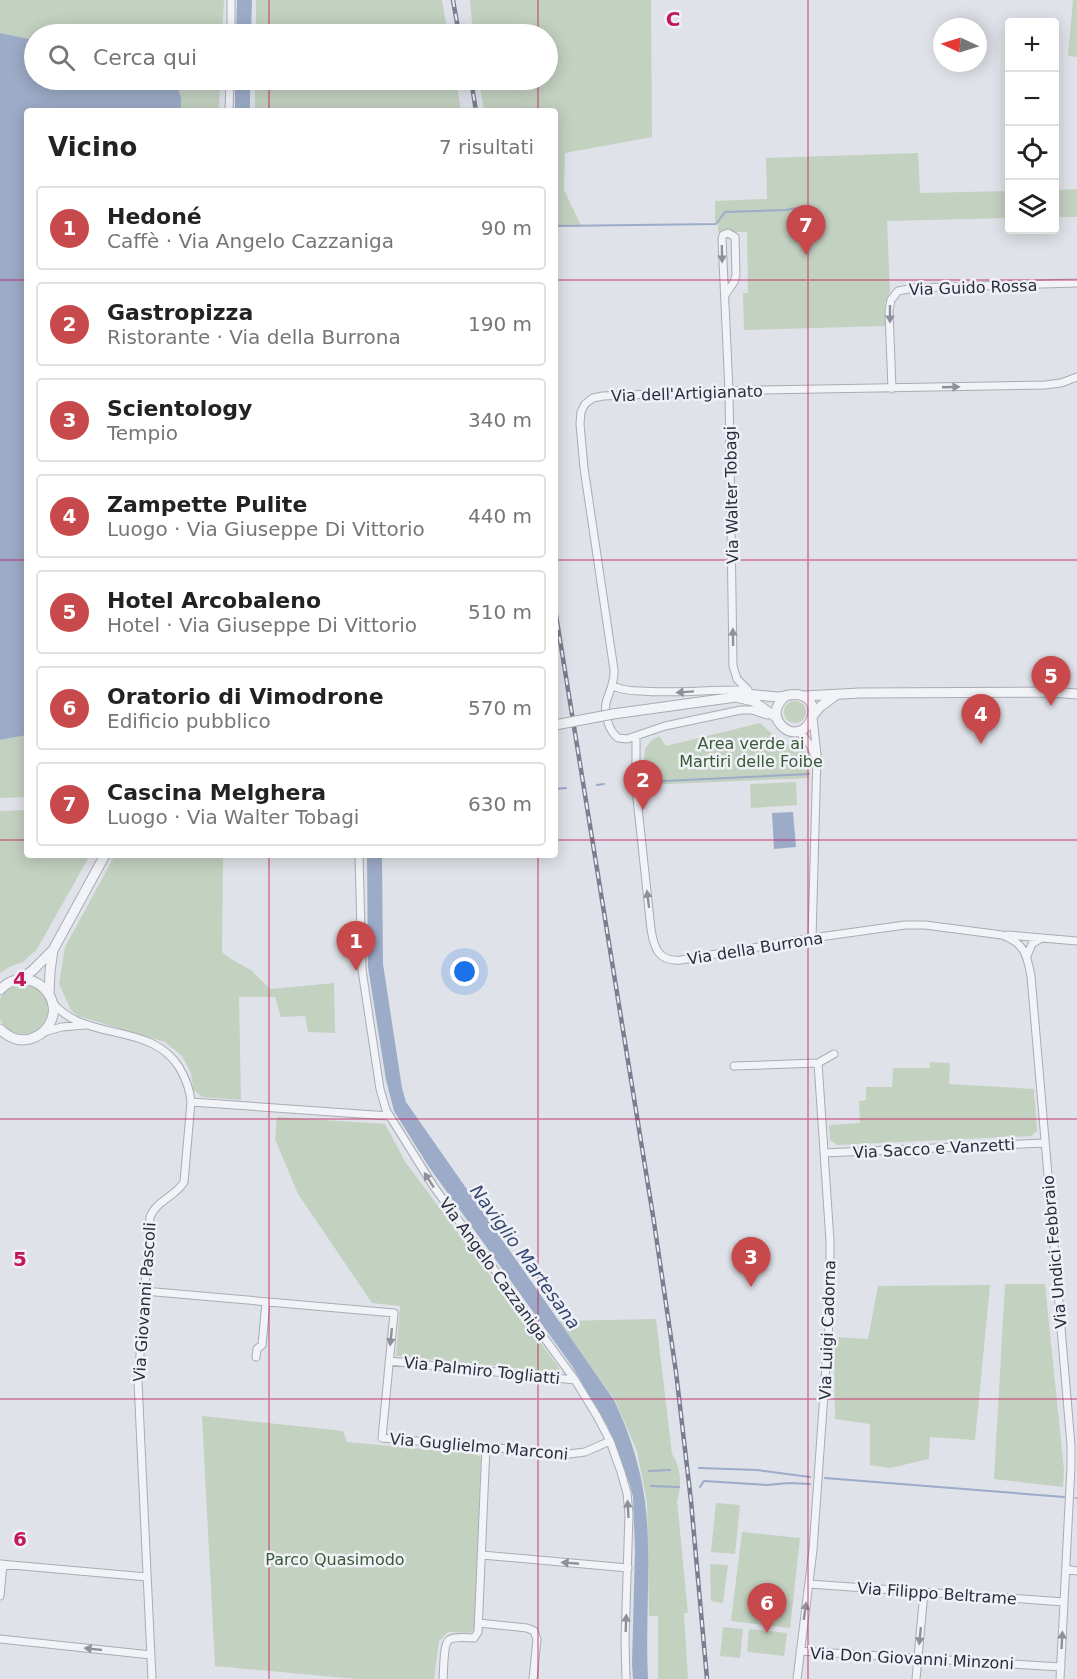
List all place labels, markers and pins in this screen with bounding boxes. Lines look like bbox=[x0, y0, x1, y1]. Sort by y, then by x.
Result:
pin: 7 bbox=[786, 206, 826, 255]
pin: 5 bbox=[1032, 656, 1070, 706]
pin: 4 bbox=[962, 694, 1000, 744]
pin: 2 bbox=[624, 760, 662, 810]
pin: 1 bbox=[336, 922, 376, 971]
pin: 3 bbox=[732, 1238, 771, 1287]
pin: 6 bbox=[748, 1584, 786, 1633]

